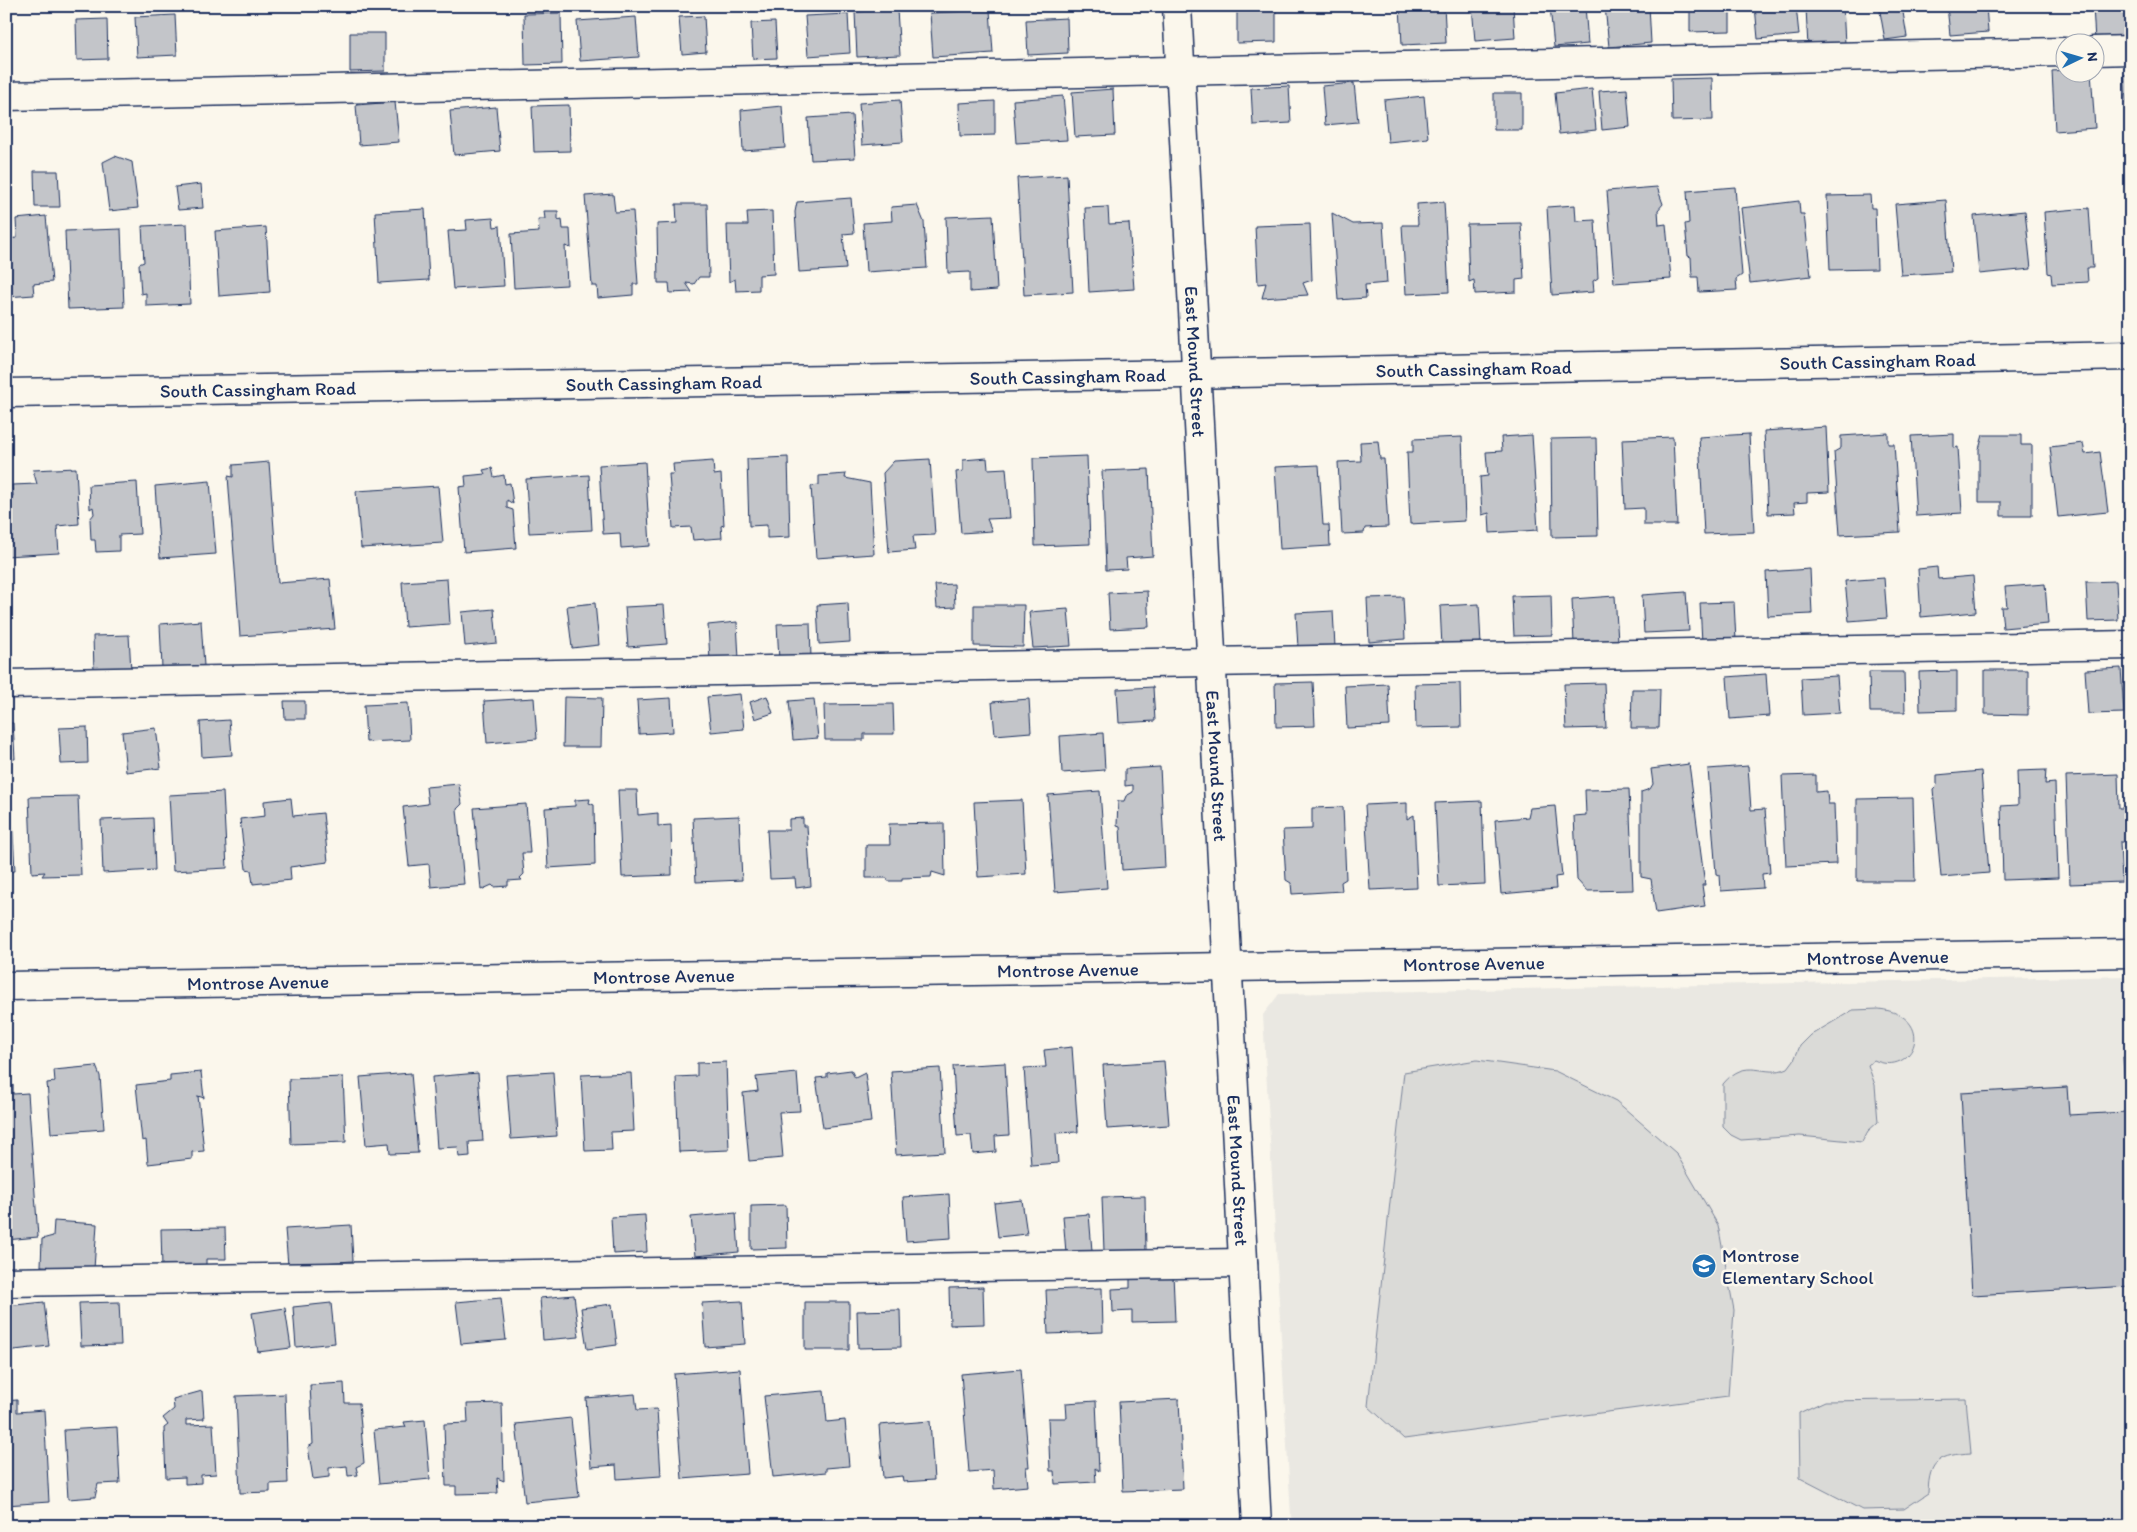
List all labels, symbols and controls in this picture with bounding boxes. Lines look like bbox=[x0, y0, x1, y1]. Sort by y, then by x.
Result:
north arrow bbox=[2054, 32, 2104, 82]
text: N bbox=[2084, 51, 2101, 62]
street label: East Mound Street bbox=[1180, 285, 1211, 438]
street label: South Cassingham Road bbox=[1779, 347, 1977, 374]
street label: South Cassingham Road bbox=[1375, 355, 1573, 382]
street label: South Cassingham Road bbox=[969, 363, 1167, 389]
street label: South Cassingham Road bbox=[566, 370, 763, 396]
street label: South Cassingham Road bbox=[160, 376, 357, 402]
street label: East Mound Street bbox=[1202, 690, 1232, 842]
street label: Montrose Avenue bbox=[1807, 944, 1949, 970]
street label: Montrose Avenue bbox=[1403, 951, 1545, 976]
street label: Montrose Avenue bbox=[997, 957, 1139, 982]
street label: Montrose Avenue bbox=[593, 963, 735, 988]
street label: Montrose Avenue bbox=[187, 969, 329, 995]
street label: East Mound Street bbox=[1223, 1094, 1254, 1247]
place label: Montrose Elementary School bbox=[1722, 1244, 1874, 1289]
school or university icon: Montrose Elementary School bbox=[1691, 1253, 1717, 1279]

